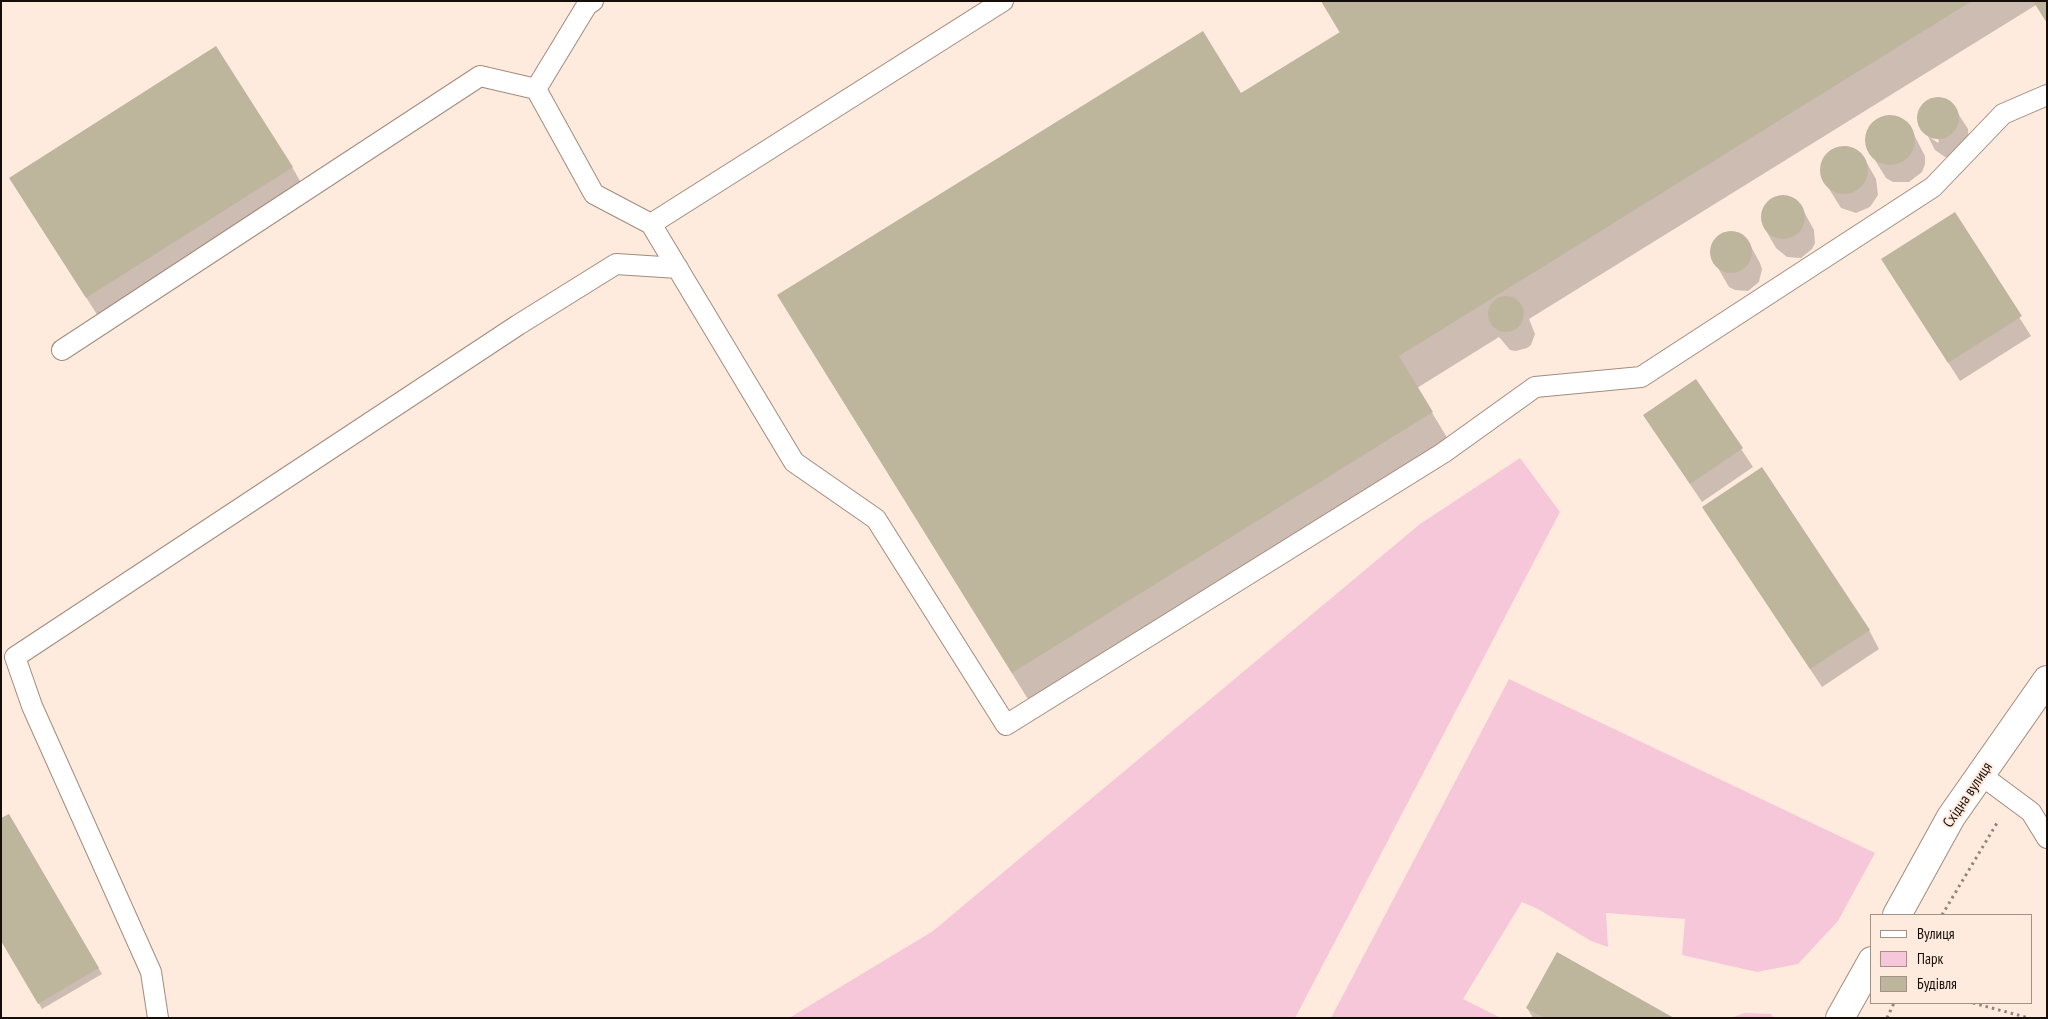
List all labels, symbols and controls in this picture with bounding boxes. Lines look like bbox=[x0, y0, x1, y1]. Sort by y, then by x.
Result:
street label: Східна вулиця bbox=[1940, 759, 1996, 831]
legend bbox=[1870, 914, 2033, 1004]
text: Вулиця bbox=[1917, 924, 1955, 943]
text: Парк bbox=[1917, 949, 1943, 968]
text: Будівля bbox=[1917, 974, 1957, 993]

